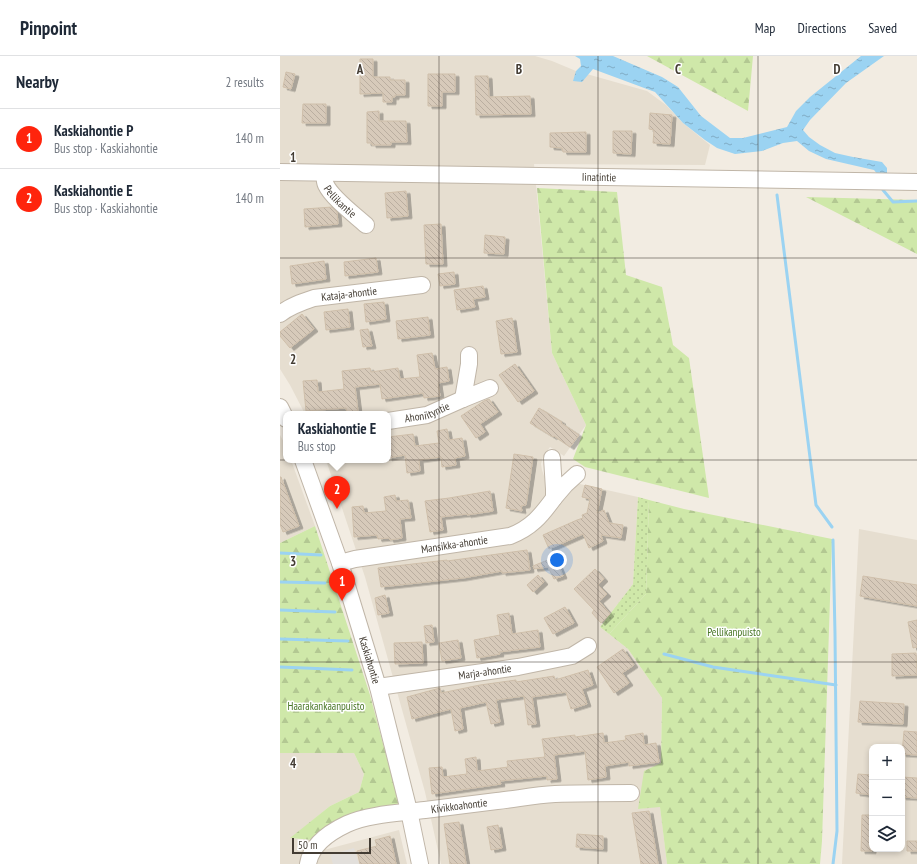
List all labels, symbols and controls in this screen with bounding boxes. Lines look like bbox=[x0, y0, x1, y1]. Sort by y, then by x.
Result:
text: Pinpoint bbox=[20, 16, 77, 40]
text: Map bbox=[755, 19, 775, 37]
text: Directions bbox=[797, 19, 846, 37]
text: Saved bbox=[868, 19, 897, 37]
text: A bbox=[356, 61, 364, 78]
text: B bbox=[516, 61, 522, 78]
text: C bbox=[675, 61, 681, 78]
text: D bbox=[834, 61, 841, 78]
text: Nearby bbox=[16, 71, 59, 93]
text: 2 results bbox=[225, 74, 264, 91]
text: Kaskiahontie P bbox=[54, 121, 133, 140]
text: 1 bbox=[26, 130, 32, 147]
text: 140 m bbox=[235, 130, 264, 147]
text: Bus stop · Kaskiahontie bbox=[54, 140, 158, 157]
text: 1 bbox=[290, 149, 296, 166]
street label: Iinatintie bbox=[582, 170, 617, 184]
text: Kaskiahontie E bbox=[54, 181, 133, 200]
street label: Pellikantie bbox=[321, 183, 360, 221]
text: 2 bbox=[26, 190, 32, 207]
text: 140 m bbox=[235, 190, 264, 207]
text: Bus stop · Kaskiahontie bbox=[54, 200, 158, 217]
street label: Kataja-ahontie bbox=[320, 283, 378, 304]
text: 2 bbox=[290, 351, 296, 368]
street label: Ahoniityntie bbox=[404, 399, 452, 425]
popup bbox=[283, 411, 391, 463]
text: Kaskiahontie E bbox=[298, 419, 376, 438]
text: Bus stop bbox=[298, 438, 336, 455]
pin: 2 bbox=[324, 476, 350, 509]
street label: Mansikka-ahontie bbox=[420, 532, 489, 556]
your location bbox=[547, 550, 567, 570]
text: 3 bbox=[290, 553, 296, 570]
pin: 1 bbox=[329, 568, 355, 601]
park label: Pellikanpuisto bbox=[707, 625, 761, 639]
street label: Kaskiahontie bbox=[356, 635, 384, 686]
street label: Marja-ahontie bbox=[458, 661, 513, 682]
park label: Haarakankaanpuisto bbox=[288, 699, 365, 713]
map controls bbox=[869, 744, 905, 852]
button: + bbox=[869, 744, 905, 780]
text: 4 bbox=[290, 755, 297, 772]
button: − bbox=[869, 780, 905, 816]
street label: Kivikkoahontie bbox=[430, 795, 489, 816]
button: layers bbox=[869, 816, 905, 852]
scale bar bbox=[292, 836, 371, 855]
text: 50 m bbox=[298, 838, 317, 852]

